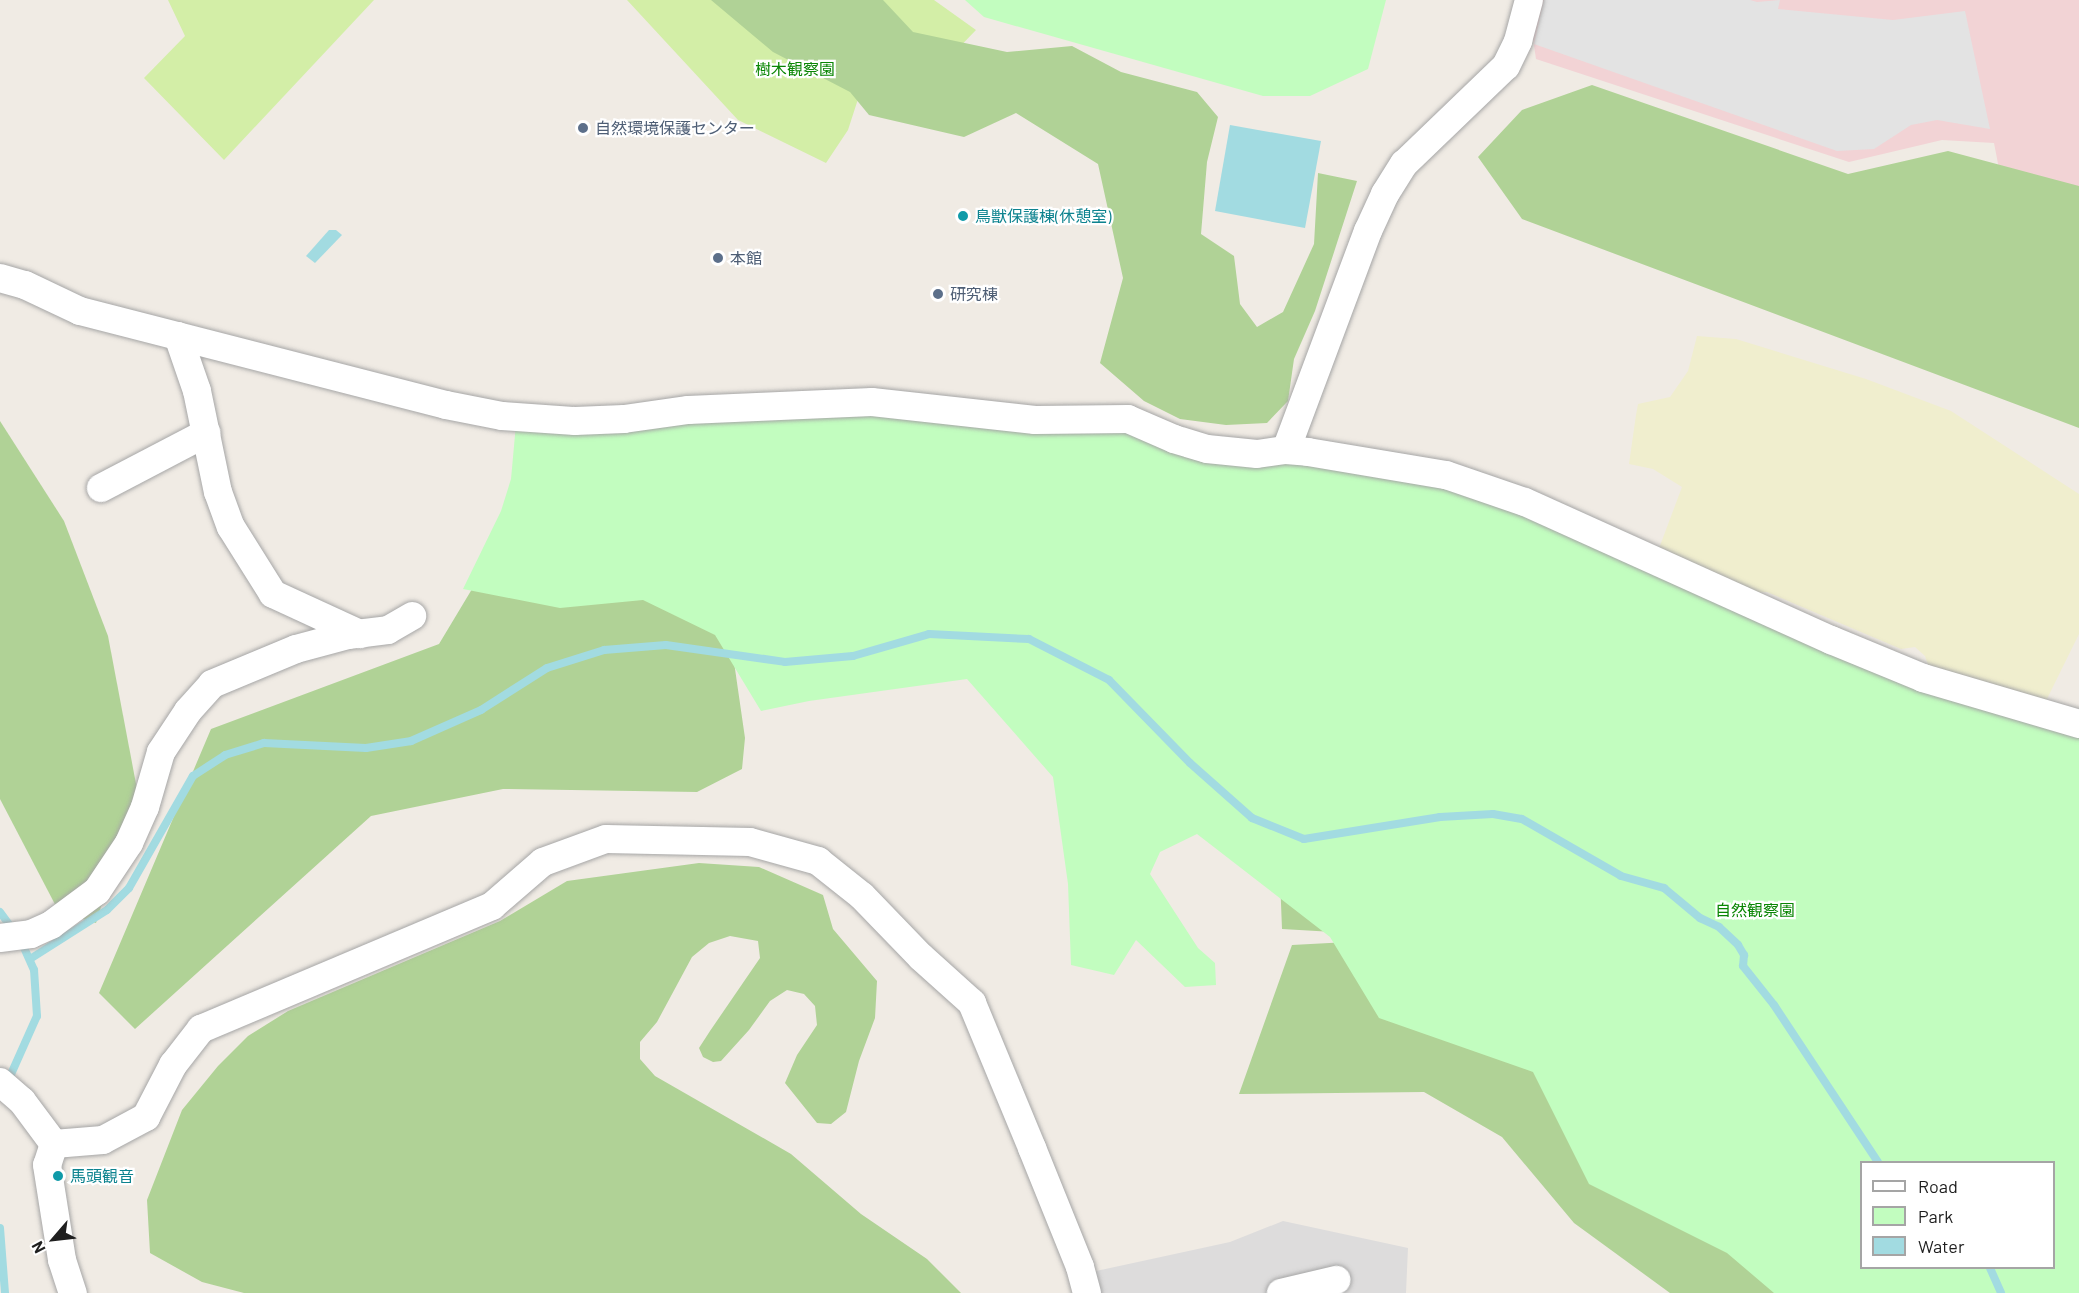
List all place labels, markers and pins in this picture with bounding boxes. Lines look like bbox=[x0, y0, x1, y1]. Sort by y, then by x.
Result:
place label: 自然環境保護センター bbox=[595, 118, 755, 138]
marker: 自然環境保護センター bbox=[576, 121, 590, 135]
place label: 鳥獣保護棟(休憩室) bbox=[975, 206, 1111, 226]
marker: 鳥獣保護棟(休憩室) bbox=[956, 209, 970, 223]
place label: 本館 bbox=[730, 248, 762, 268]
marker: 本館 bbox=[711, 251, 725, 265]
place label: 研究棟 bbox=[950, 284, 998, 304]
marker: 研究棟 bbox=[931, 287, 945, 301]
place label: 馬頭観音 bbox=[70, 1166, 134, 1186]
marker: 馬頭観音 bbox=[51, 1169, 65, 1183]

